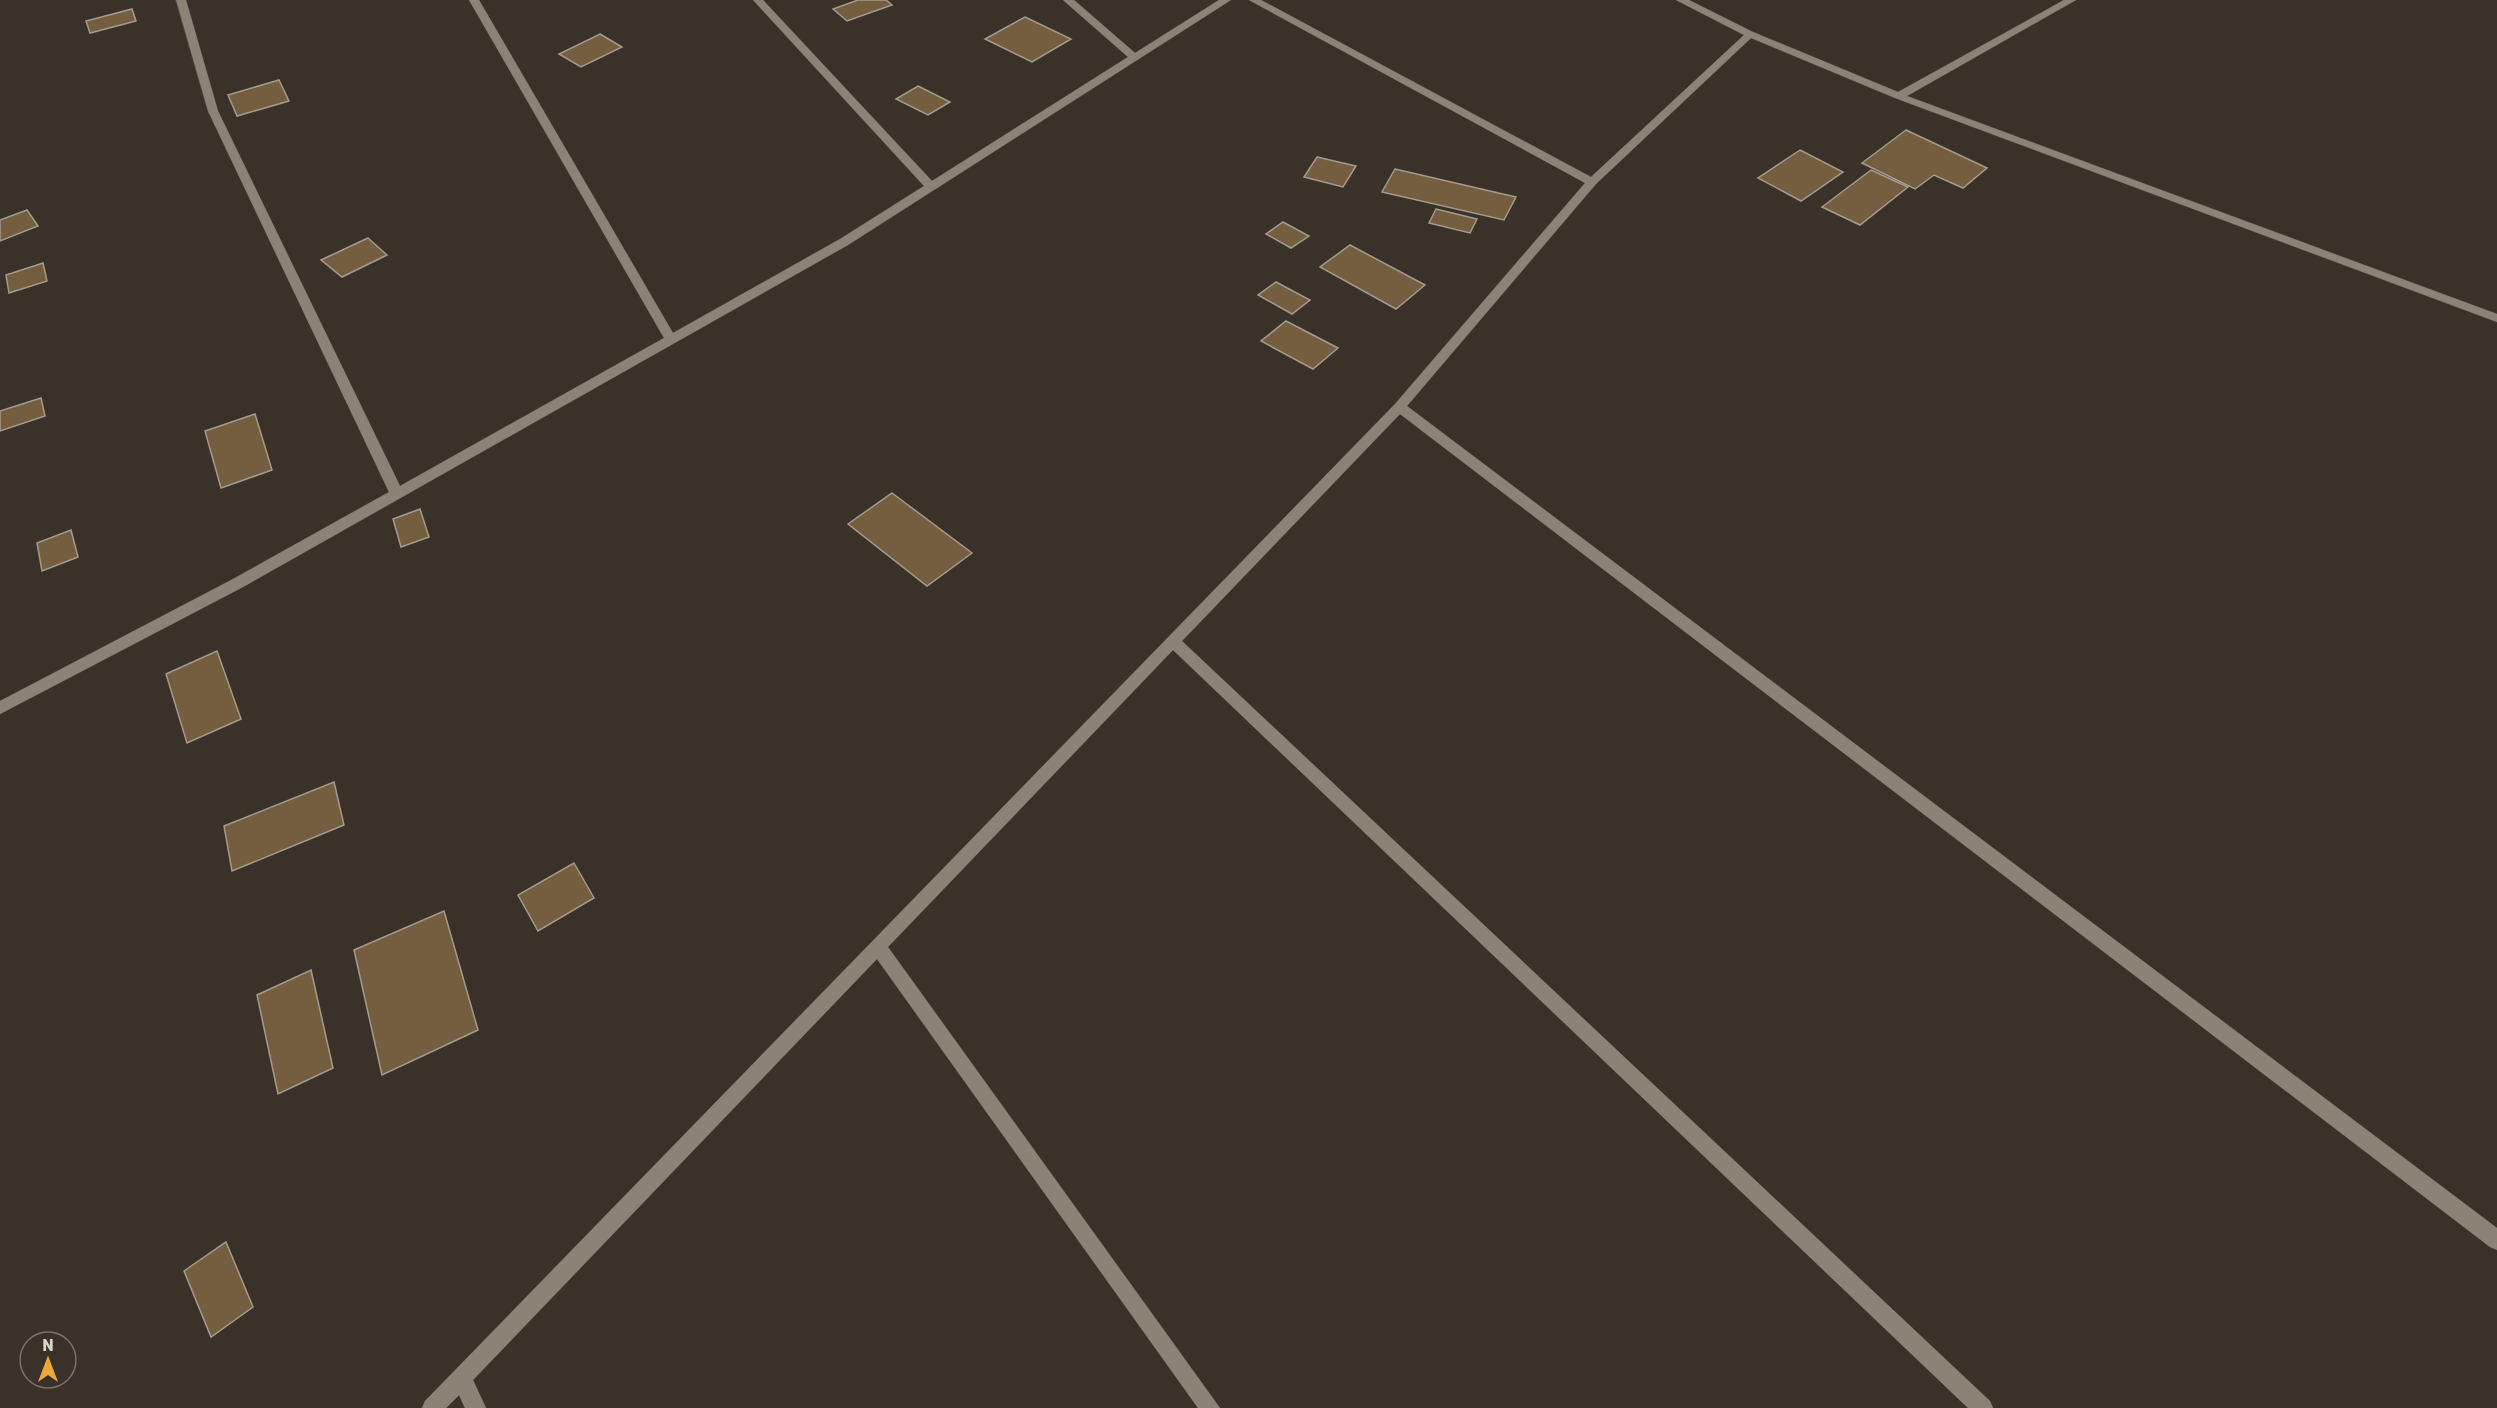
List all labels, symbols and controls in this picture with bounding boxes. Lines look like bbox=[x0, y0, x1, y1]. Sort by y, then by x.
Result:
north arrow bbox=[18, 1330, 78, 1390]
text: N bbox=[42, 1336, 54, 1355]

